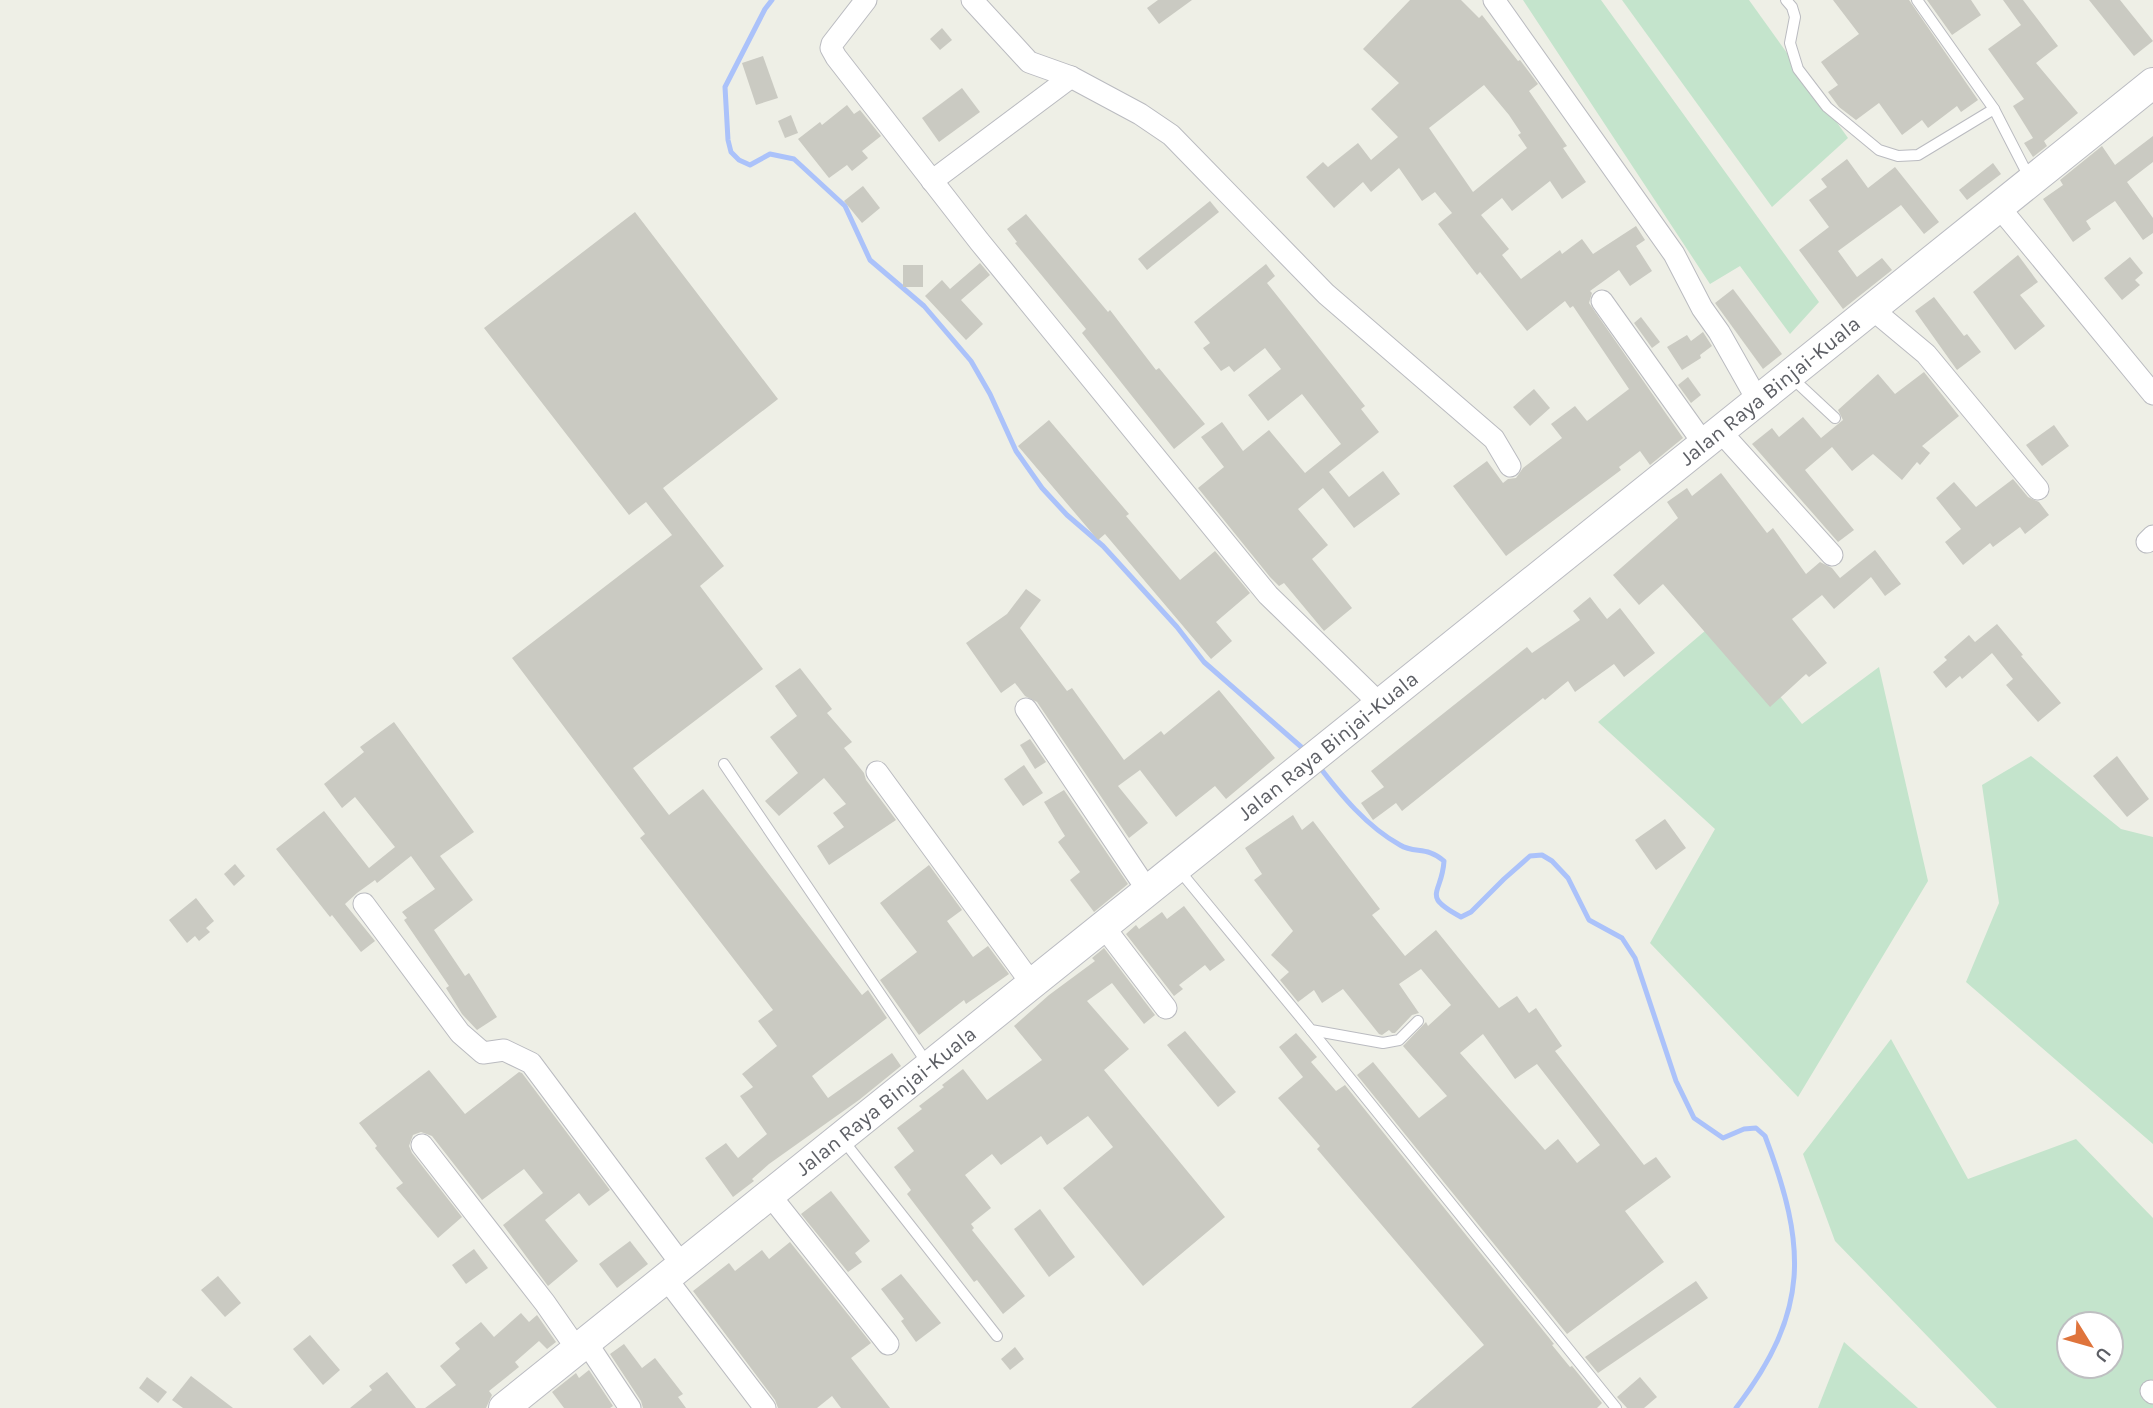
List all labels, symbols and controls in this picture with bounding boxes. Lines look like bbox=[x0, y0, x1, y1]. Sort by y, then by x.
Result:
street label: Jalan Raya Binjai-Kuala bbox=[1675, 311, 1865, 470]
street label: Jalan Raya Binjai-Kuala bbox=[1233, 666, 1423, 826]
street label: Jalan Raya Binjai-Kuala bbox=[791, 1022, 981, 1181]
north arrow bbox=[2055, 1310, 2125, 1380]
text: U bbox=[2090, 1343, 2116, 1366]

